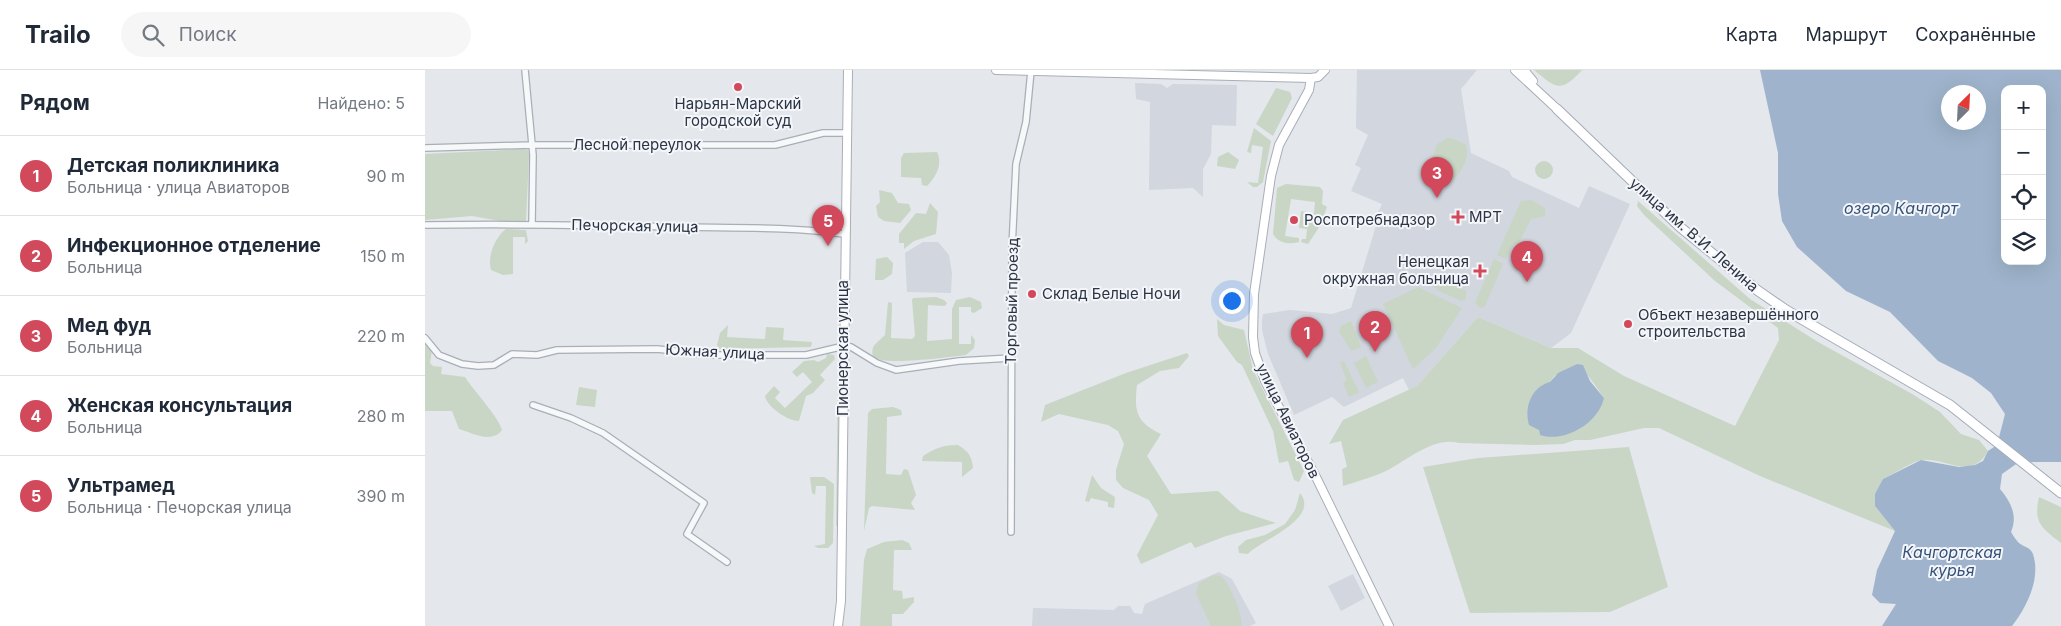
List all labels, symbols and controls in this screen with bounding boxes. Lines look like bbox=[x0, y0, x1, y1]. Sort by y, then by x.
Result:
search box bbox=[121, 12, 471, 57]
text: Trailo bbox=[25, 20, 91, 49]
icon: search bbox=[139, 21, 167, 49]
text: Поиск bbox=[179, 23, 237, 46]
text: Карта bbox=[1726, 24, 1778, 45]
text: Маршрут bbox=[1806, 24, 1887, 45]
text: Сохранённые bbox=[1915, 24, 2036, 45]
marker: Нарьян-Марский городской суд bbox=[732, 81, 744, 93]
north arrow bbox=[1941, 85, 1986, 130]
map controls bbox=[2001, 85, 2046, 265]
button: + bbox=[2001, 85, 2046, 130]
text: Рядом bbox=[20, 90, 90, 115]
text: Найдено: 5 bbox=[317, 93, 405, 113]
place label: Нарьян-Марский городской суд bbox=[675, 94, 801, 130]
button: − bbox=[2001, 130, 2046, 175]
street label: Лесной переулок bbox=[573, 135, 701, 154]
text: Детская поликлиника bbox=[67, 154, 280, 177]
pin: 3 bbox=[1421, 157, 1453, 198]
text: 1 bbox=[33, 166, 39, 186]
text: 90 m bbox=[366, 166, 405, 186]
street label: улица им. В.И. Ленина bbox=[1626, 173, 1763, 296]
button: locate bbox=[2001, 175, 2046, 220]
text: Больница · улица Авиаторов bbox=[67, 177, 290, 197]
water label: озеро Качгорт bbox=[1844, 198, 1960, 218]
pin: 5 bbox=[812, 205, 844, 246]
place label: МРТ bbox=[1469, 207, 1502, 226]
place label: Роспотребнадзор bbox=[1304, 210, 1435, 229]
marker: МРТ bbox=[1451, 210, 1465, 224]
marker: Роспотребнадзор bbox=[1288, 214, 1300, 226]
street label: Печорская улица bbox=[571, 215, 699, 236]
button: layers bbox=[2001, 220, 2046, 265]
text: Инфекционное отделение bbox=[67, 234, 321, 257]
street label: Торговый проезд bbox=[1001, 237, 1022, 365]
pin: 4 bbox=[1511, 241, 1543, 282]
text: 2 bbox=[31, 246, 41, 266]
text: 150 m bbox=[360, 246, 405, 266]
place label: Ненецкая окружная больница bbox=[1323, 252, 1469, 288]
text: Больница bbox=[67, 257, 143, 277]
marker: Ненецкая окружная больница bbox=[1473, 264, 1487, 278]
street label: Пионерская улица bbox=[833, 280, 852, 416]
place label: Склад Белые Ночи bbox=[1042, 284, 1181, 303]
marker: Склад Белые Ночи bbox=[1026, 288, 1038, 300]
your location bbox=[1219, 288, 1245, 314]
place label: Объект незавершённого строительства bbox=[1638, 305, 1819, 341]
pin: 2 bbox=[1359, 311, 1391, 352]
text: Мед фуд bbox=[67, 314, 151, 337]
pin: 1 bbox=[1291, 317, 1323, 358]
marker: Объект незавершённого строительства bbox=[1622, 318, 1634, 330]
text: 3 bbox=[31, 326, 41, 346]
text: 220 m bbox=[357, 326, 405, 346]
text: Больница bbox=[67, 337, 143, 357]
street label: Южная улица bbox=[665, 339, 765, 364]
street label: улица Авиаторов bbox=[1252, 360, 1324, 481]
text: Женская консультация bbox=[67, 394, 292, 417]
text: 4 bbox=[31, 406, 41, 426]
text: 280 m bbox=[357, 406, 405, 426]
text: Больница bbox=[67, 417, 143, 437]
text: Ультрамед bbox=[67, 474, 175, 497]
text: 5 bbox=[31, 486, 41, 506]
text: 390 m bbox=[357, 486, 405, 506]
text: Больница · Печорская улица bbox=[67, 497, 292, 517]
water label: Качгортская курья bbox=[1902, 542, 2002, 580]

